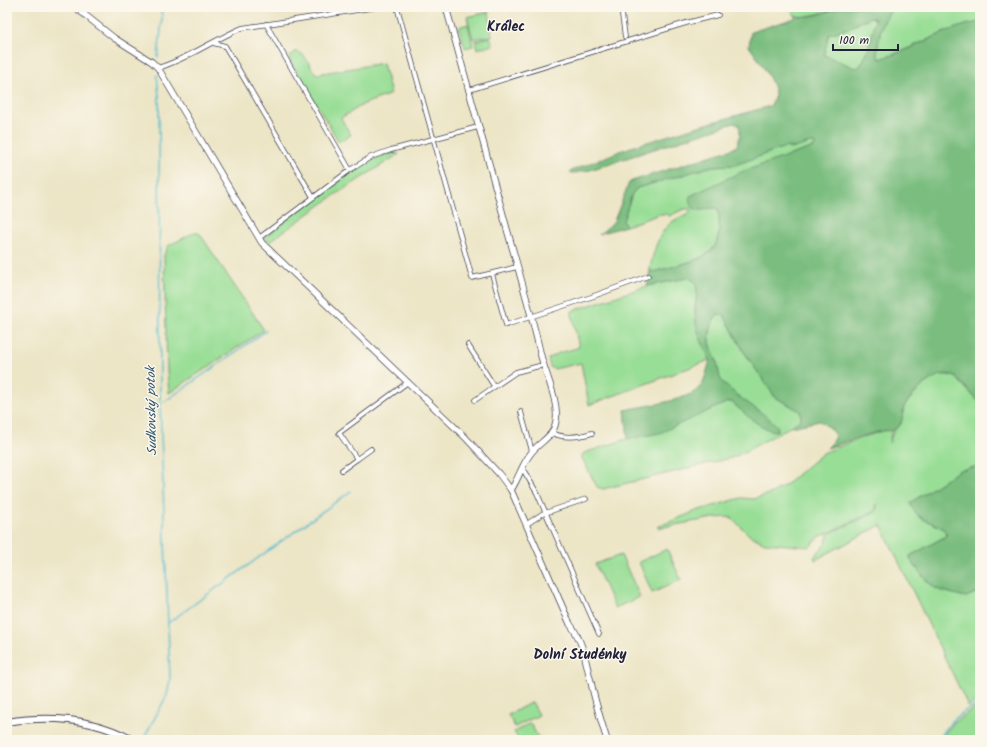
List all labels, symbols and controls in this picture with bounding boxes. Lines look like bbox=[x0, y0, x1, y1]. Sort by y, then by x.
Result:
district label: Králec bbox=[487, 16, 525, 38]
scale bar bbox=[833, 26, 898, 52]
text: 100 m bbox=[839, 31, 870, 50]
water label: Sudkovský potok bbox=[141, 364, 163, 456]
district label: Dolní Studénky bbox=[534, 644, 627, 666]

